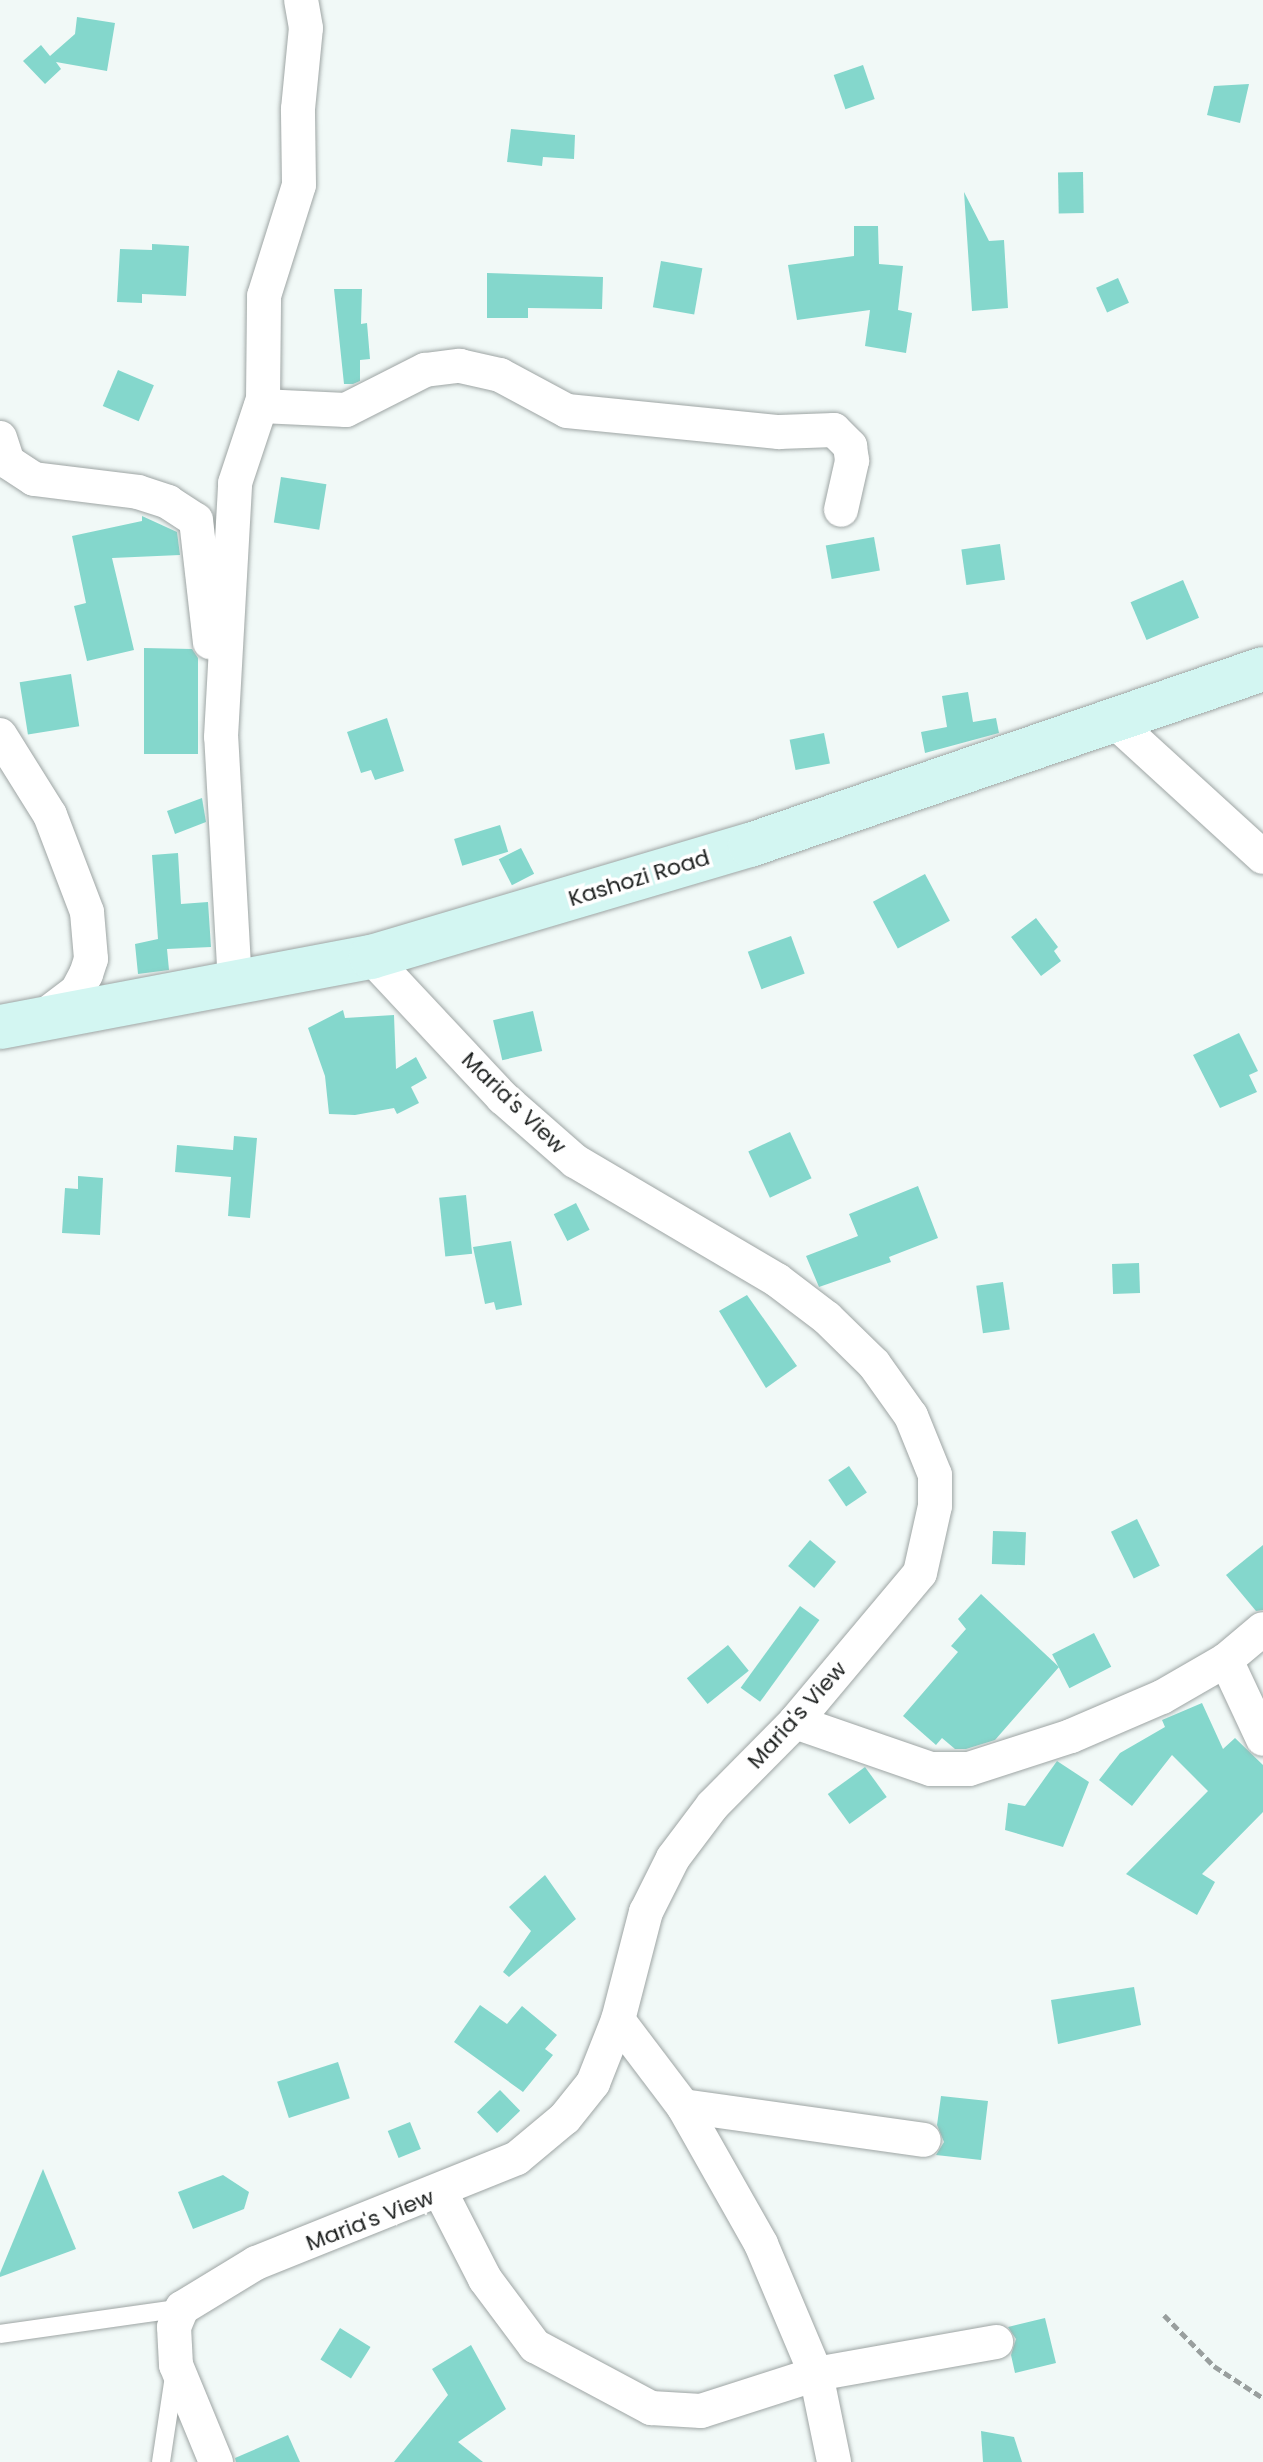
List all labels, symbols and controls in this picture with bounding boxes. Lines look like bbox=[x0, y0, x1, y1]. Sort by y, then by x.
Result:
street label: Kashozi Road bbox=[565, 844, 713, 912]
street label: Maria's View bbox=[456, 1047, 572, 1159]
street label: Maria's View bbox=[742, 1656, 852, 1774]
street label: Maria's View bbox=[302, 2183, 438, 2257]

